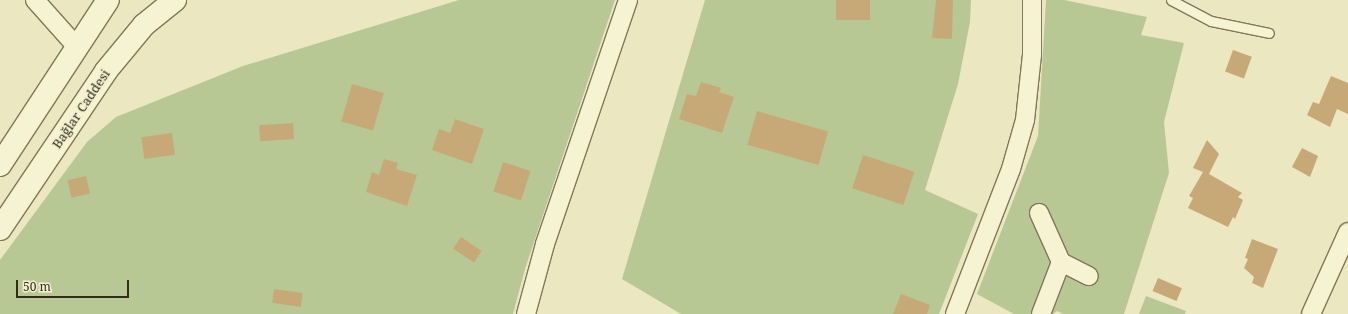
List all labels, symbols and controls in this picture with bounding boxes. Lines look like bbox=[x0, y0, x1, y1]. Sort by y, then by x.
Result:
street label: Bağlar Caddesi bbox=[49, 67, 113, 151]
scale bar bbox=[18, 272, 131, 298]
text: 50 m bbox=[23, 278, 51, 295]

